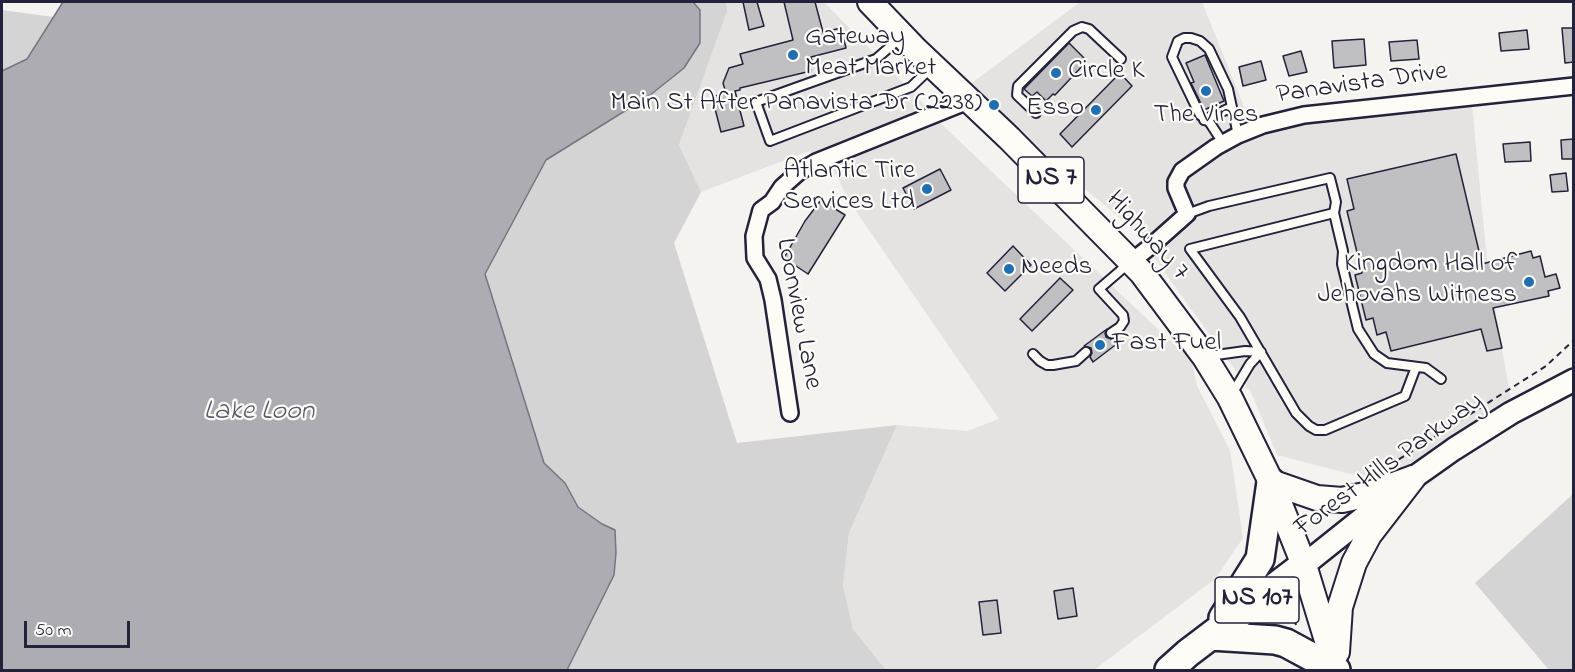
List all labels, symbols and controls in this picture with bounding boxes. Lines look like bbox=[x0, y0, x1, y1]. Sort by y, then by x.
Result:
place label: Gateway Meat Market bbox=[805, 23, 936, 86]
marker: Gateway Meat Market bbox=[786, 48, 800, 62]
place label: Circle K bbox=[1068, 57, 1145, 89]
street label: Panavista Drive bbox=[1274, 57, 1450, 113]
marker: Circle K bbox=[1049, 66, 1063, 80]
marker: The Vines bbox=[1199, 84, 1213, 98]
place label: Main St After Panavista Dr (2238) bbox=[610, 89, 982, 121]
place label: Esso bbox=[1026, 94, 1084, 126]
marker: Main St After Panavista Dr (2238) bbox=[987, 98, 1001, 112]
place label: The Vines bbox=[1153, 101, 1259, 133]
marker: Esso bbox=[1089, 103, 1103, 117]
place label: Atlantic Tire Services Ltd bbox=[783, 157, 915, 220]
road number: NS 7 bbox=[1018, 157, 1084, 203]
marker: Atlantic Tire Services Ltd bbox=[920, 182, 934, 196]
street label: Highway 7 bbox=[1097, 185, 1195, 289]
street label: Loonview Lane bbox=[766, 236, 828, 392]
place label: Kingdom Hall of Jehovahs Witness bbox=[1317, 250, 1517, 313]
place label: Needs bbox=[1021, 253, 1092, 285]
marker: Needs bbox=[1002, 262, 1016, 276]
marker: Kingdom Hall of Jehovahs Witness bbox=[1522, 275, 1536, 289]
place label: Fast Fuel bbox=[1112, 329, 1221, 361]
marker: Fast Fuel bbox=[1093, 338, 1107, 352]
street label: Forest Hills Parkway bbox=[1289, 387, 1491, 545]
water label: Lake Loon bbox=[204, 396, 314, 430]
road number: NS 107 bbox=[1215, 577, 1299, 623]
scale bar bbox=[27, 609, 134, 647]
text: 50 m bbox=[35, 618, 72, 644]

